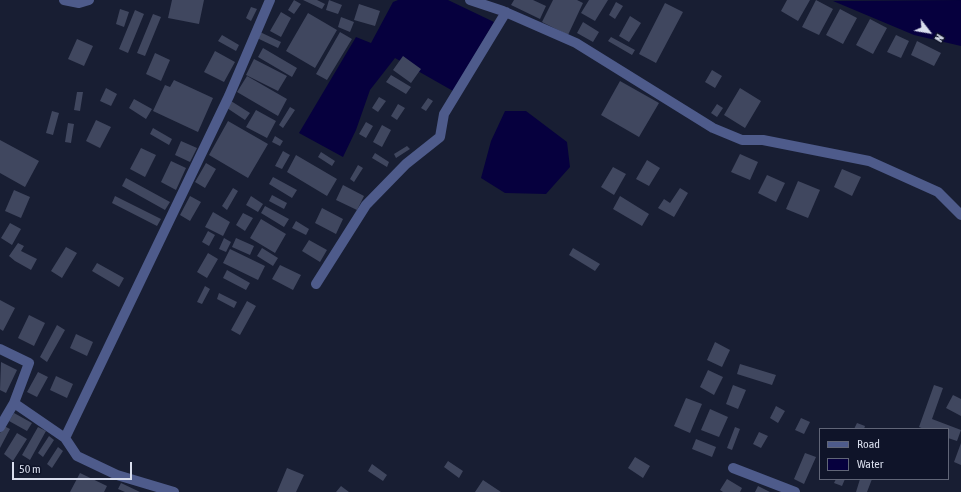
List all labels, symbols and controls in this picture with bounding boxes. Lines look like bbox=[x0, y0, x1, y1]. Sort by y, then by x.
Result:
north arrow bbox=[909, 12, 949, 52]
text: N bbox=[932, 32, 946, 44]
legend bbox=[819, 428, 949, 480]
text: Road bbox=[857, 437, 880, 451]
scale bar bbox=[14, 454, 134, 480]
text: Water bbox=[857, 457, 883, 471]
text: 50 m bbox=[19, 462, 41, 476]

